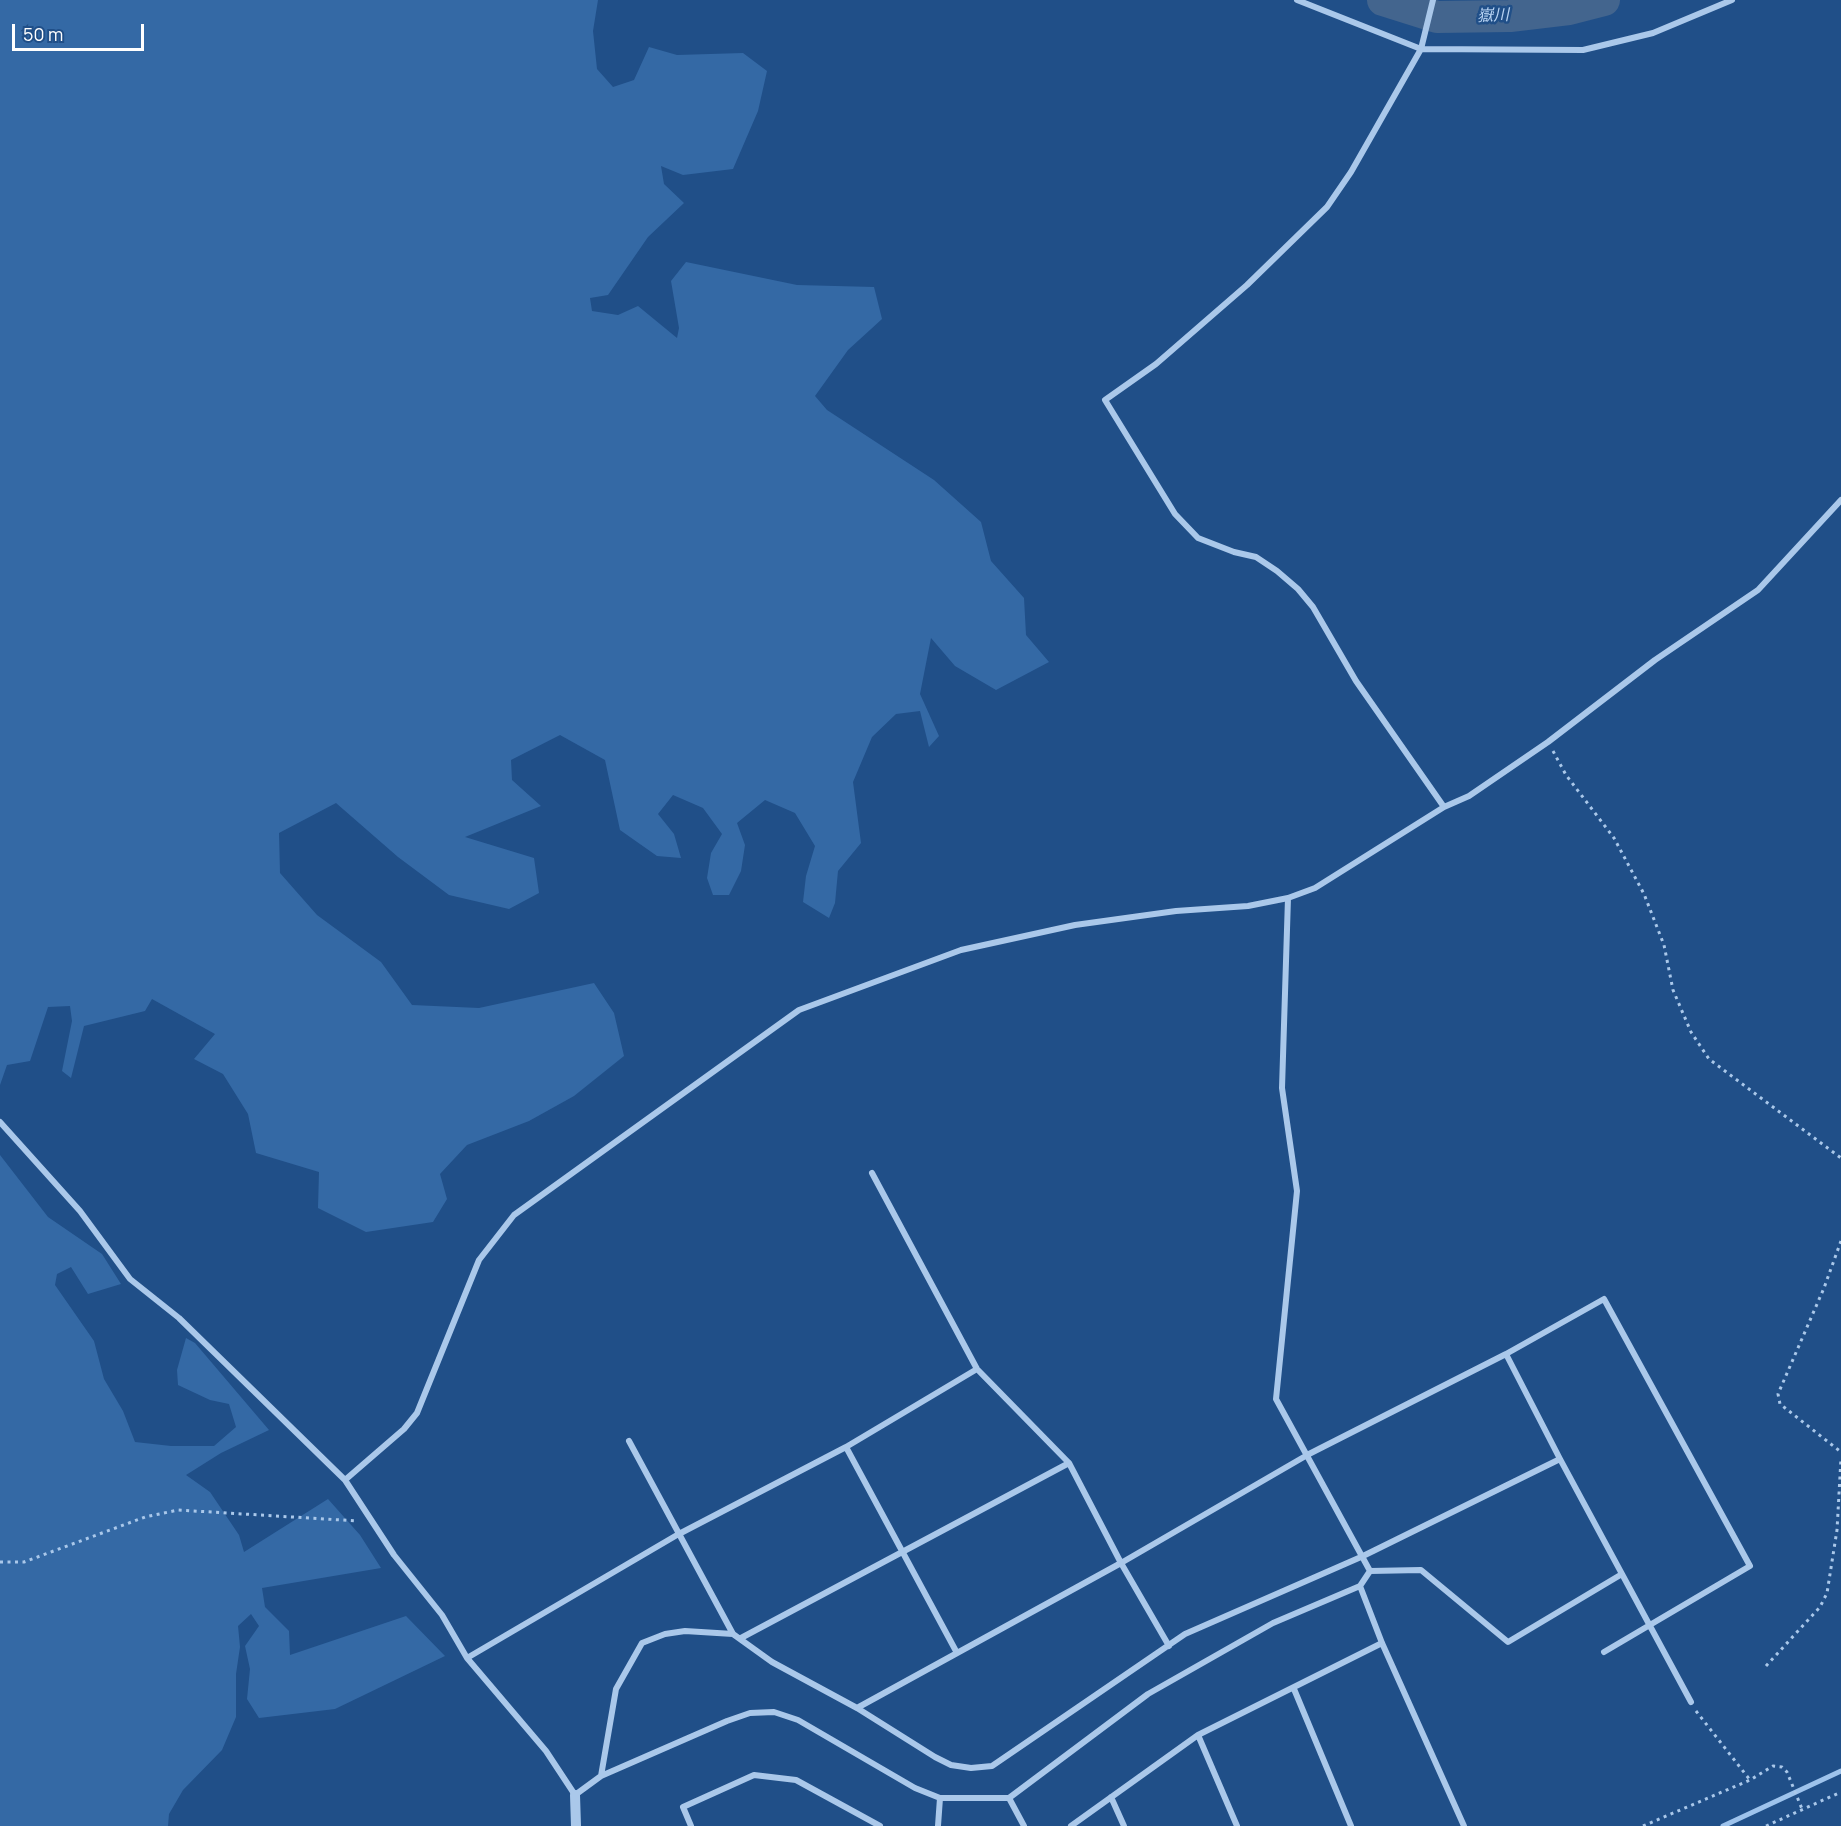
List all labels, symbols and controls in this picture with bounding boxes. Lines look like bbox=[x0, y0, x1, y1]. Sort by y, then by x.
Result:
water label: 嶽川 bbox=[1477, 6, 1509, 26]
scale bar bbox=[15, 12, 147, 50]
text: 50 m bbox=[23, 22, 63, 46]

